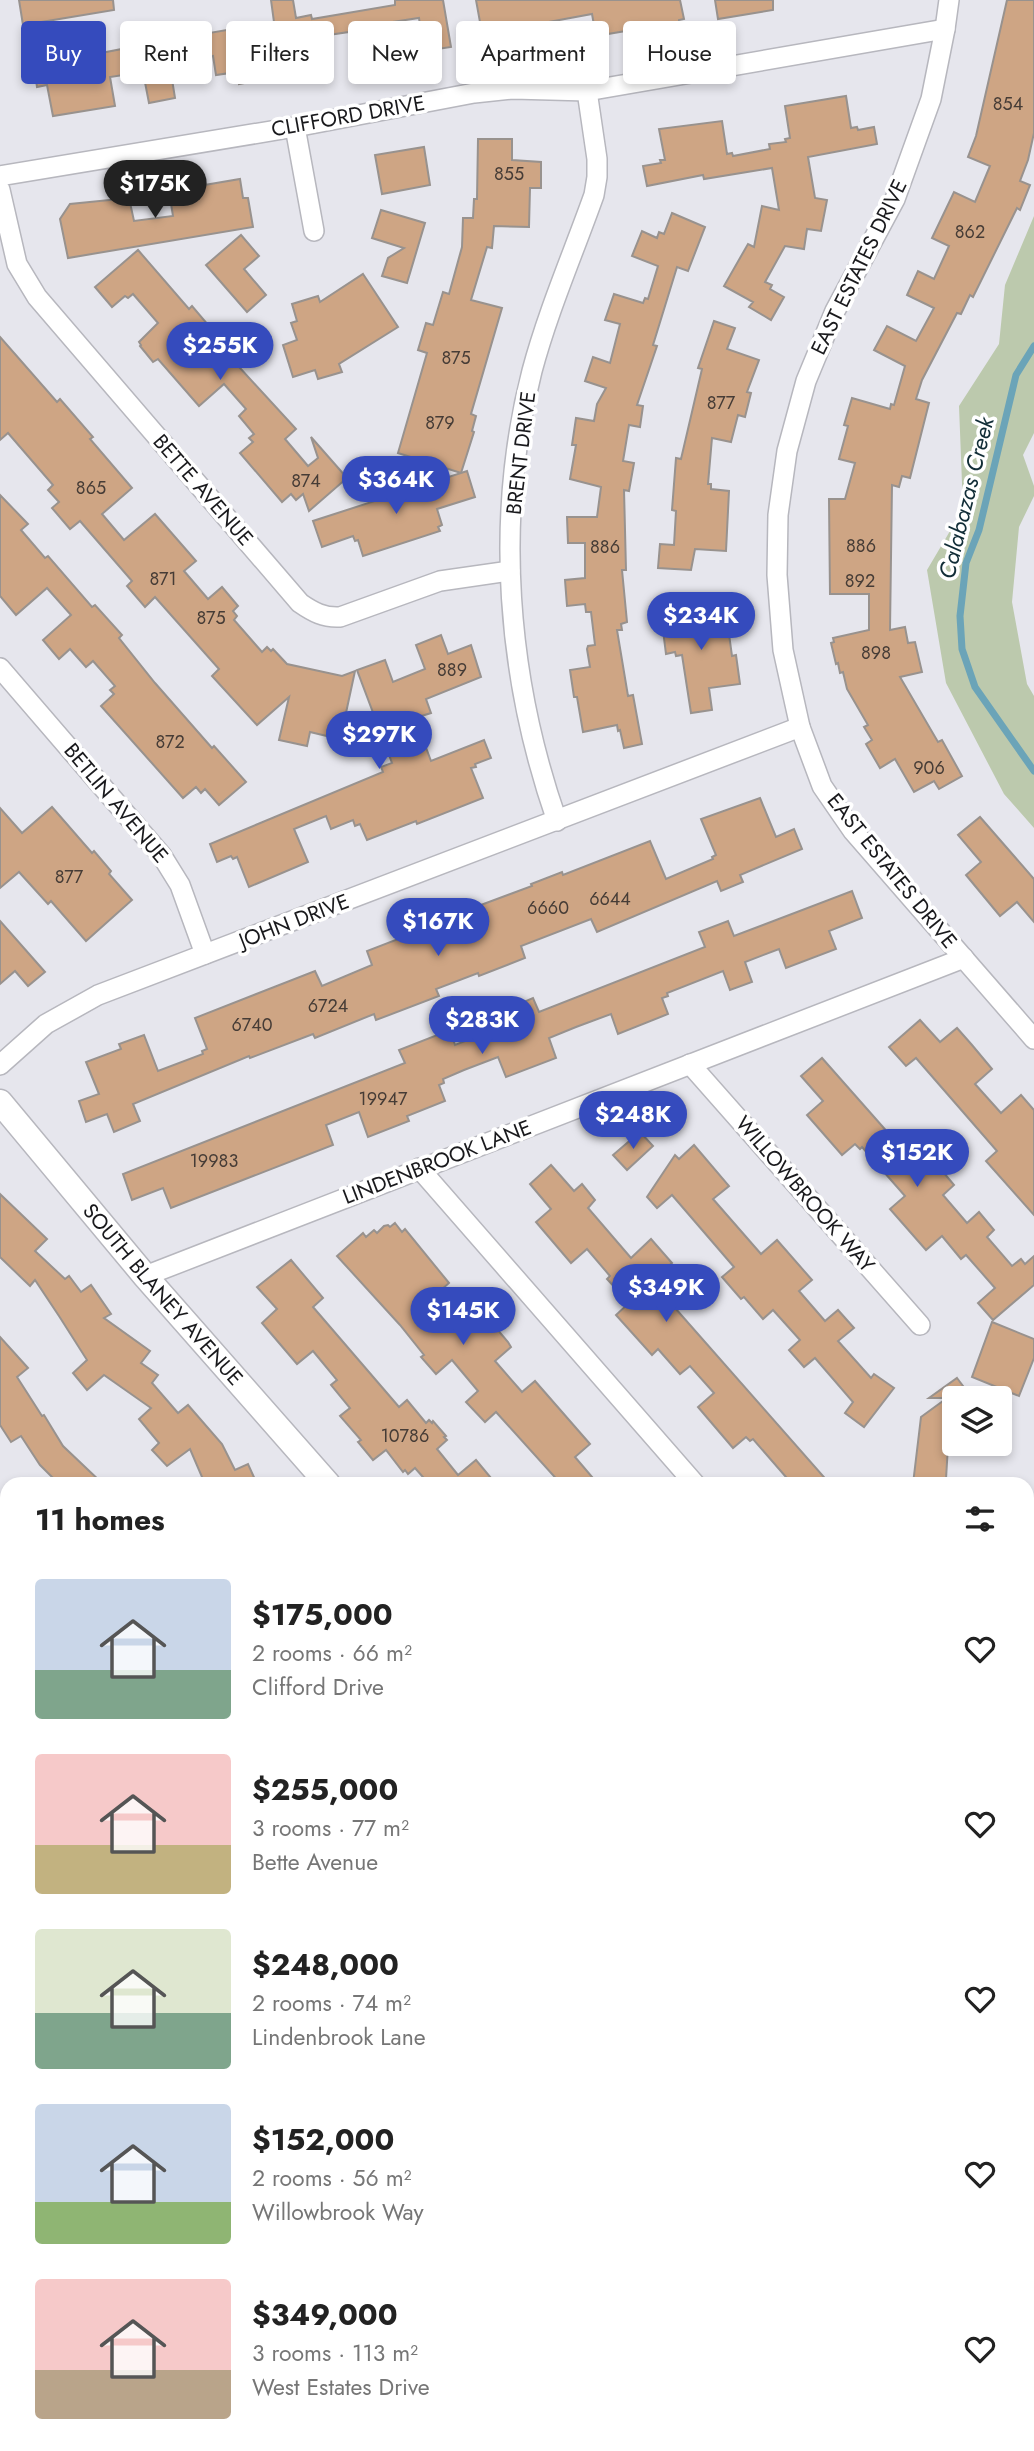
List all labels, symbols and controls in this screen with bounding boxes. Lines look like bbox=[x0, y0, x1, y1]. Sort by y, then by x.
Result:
chip: Buy bbox=[21, 21, 106, 84]
chip: Rent bbox=[120, 21, 212, 84]
chip: Filters bbox=[226, 21, 334, 84]
chip: New bbox=[348, 21, 442, 84]
chip: Apartment bbox=[456, 21, 609, 84]
chip: House bbox=[623, 21, 736, 84]
street label: CLIFFORD DRIVE bbox=[269, 88, 427, 144]
house number: 854 bbox=[993, 91, 1023, 117]
pin: $175K bbox=[106, 160, 204, 220]
house number: 855 bbox=[494, 161, 524, 187]
text: $175K bbox=[120, 166, 190, 200]
street label: EAST ESTATES DRIVE bbox=[803, 174, 915, 360]
house number: 862 bbox=[955, 219, 985, 245]
pin: $255K bbox=[171, 322, 269, 382]
text: $255K bbox=[182, 328, 258, 362]
house number: 875 bbox=[441, 345, 471, 371]
street label: BRENT DRIVE bbox=[499, 390, 543, 516]
house number: 877 bbox=[707, 390, 736, 416]
house number: 879 bbox=[425, 410, 455, 436]
water label: Calabazas Creek bbox=[929, 412, 1003, 582]
street label: BETTE AVENUE bbox=[146, 428, 260, 552]
pin: $364K bbox=[347, 456, 445, 516]
text: $364K bbox=[358, 462, 434, 496]
house number: 874 bbox=[291, 468, 321, 494]
house number: 865 bbox=[76, 475, 106, 501]
house number: 886 bbox=[846, 533, 876, 559]
house number: 886 bbox=[590, 534, 620, 560]
house number: 871 bbox=[149, 566, 177, 592]
house number: 892 bbox=[845, 568, 875, 594]
pin: $234K bbox=[652, 592, 750, 652]
text: $234K bbox=[663, 598, 739, 632]
house number: 875 bbox=[196, 605, 226, 631]
house number: 898 bbox=[861, 640, 891, 666]
house number: 889 bbox=[437, 657, 467, 683]
pin: $297K bbox=[330, 712, 428, 771]
text: $297K bbox=[342, 717, 416, 751]
house number: 872 bbox=[155, 729, 185, 755]
street label: BETLIN AVENUE bbox=[57, 737, 175, 869]
house number: 906 bbox=[913, 755, 945, 781]
street label: EAST ESTATES DRIVE bbox=[820, 787, 964, 955]
house number: 877 bbox=[55, 864, 84, 890]
street label: JOHN DRIVE bbox=[232, 886, 353, 957]
house number: 6644 bbox=[589, 886, 631, 912]
house number: 6660 bbox=[527, 895, 569, 921]
pin: $167K bbox=[389, 898, 487, 958]
text: $167K bbox=[402, 904, 474, 938]
house number: 6724 bbox=[308, 993, 348, 1019]
pin: $283K bbox=[433, 996, 531, 1056]
text: $283K bbox=[445, 1002, 519, 1036]
house number: 6740 bbox=[231, 1012, 273, 1038]
house number: 19947 bbox=[359, 1086, 408, 1112]
pin: $248K bbox=[584, 1092, 682, 1151]
text: $248K bbox=[595, 1097, 671, 1131]
street label: WILLOWBROOK WAY bbox=[729, 1109, 882, 1279]
street label: LINDENBROOK LANE bbox=[338, 1112, 536, 1212]
pin: $152K bbox=[868, 1130, 966, 1189]
text: $152K bbox=[881, 1135, 953, 1169]
house number: 19983 bbox=[190, 1148, 238, 1174]
street label: SOUTH BLANEY AVENUE bbox=[75, 1197, 250, 1392]
pin: $349K bbox=[617, 1264, 715, 1324]
text: $349K bbox=[628, 1270, 704, 1304]
pin: $145K bbox=[414, 1288, 512, 1347]
text: $145K bbox=[427, 1293, 499, 1327]
map controls bbox=[942, 1386, 1012, 1456]
button: layers bbox=[942, 1386, 1012, 1456]
house number: 10786 bbox=[381, 1423, 429, 1449]
text: 11 homes bbox=[35, 1498, 165, 1541]
icon: filters bbox=[961, 1500, 999, 1538]
text: $175,000 bbox=[252, 1593, 393, 1636]
icon: home bbox=[91, 1607, 175, 1691]
icon: heart bbox=[961, 1630, 999, 1668]
text: 2 rooms · 66 m² bbox=[252, 1636, 412, 1670]
text: Clifford Drive bbox=[252, 1670, 384, 1704]
text: $255,000 bbox=[252, 1768, 398, 1811]
icon: home bbox=[91, 1782, 175, 1866]
icon: heart bbox=[961, 1805, 999, 1843]
text: 3 rooms · 77 m² bbox=[252, 1811, 409, 1845]
text: Bette Avenue bbox=[252, 1845, 378, 1879]
text: $248,000 bbox=[252, 1943, 399, 1986]
icon: home bbox=[91, 1957, 175, 2041]
icon: heart bbox=[961, 1980, 999, 2018]
text: 2 rooms · 74 m² bbox=[252, 1986, 411, 2020]
text: Lindenbrook Lane bbox=[252, 2020, 426, 2054]
text: $152,000 bbox=[252, 2118, 394, 2161]
icon: home bbox=[91, 2132, 175, 2216]
icon: heart bbox=[961, 2155, 999, 2193]
text: 2 rooms · 56 m² bbox=[252, 2161, 412, 2195]
text: Willowbrook Way bbox=[252, 2195, 424, 2229]
text: $349,000 bbox=[252, 2293, 398, 2336]
icon: home bbox=[91, 2307, 175, 2391]
icon: heart bbox=[961, 2330, 999, 2368]
text: 3 rooms · 113 m² bbox=[252, 2336, 418, 2370]
text: West Estates Drive bbox=[252, 2370, 430, 2404]

